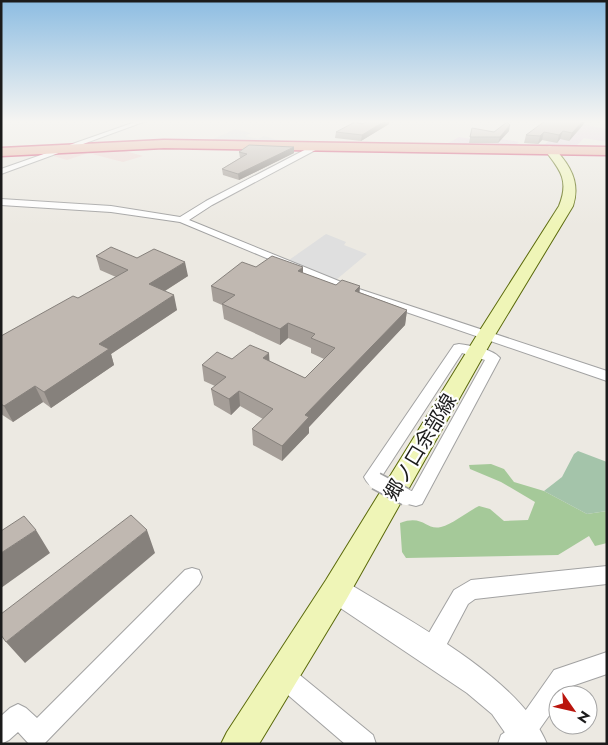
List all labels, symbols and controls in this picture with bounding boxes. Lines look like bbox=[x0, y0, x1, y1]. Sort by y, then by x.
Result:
street label: 郷ノ口余部線 bbox=[377, 388, 464, 506]
north arrow bbox=[548, 685, 598, 735]
text: N bbox=[572, 707, 595, 727]

